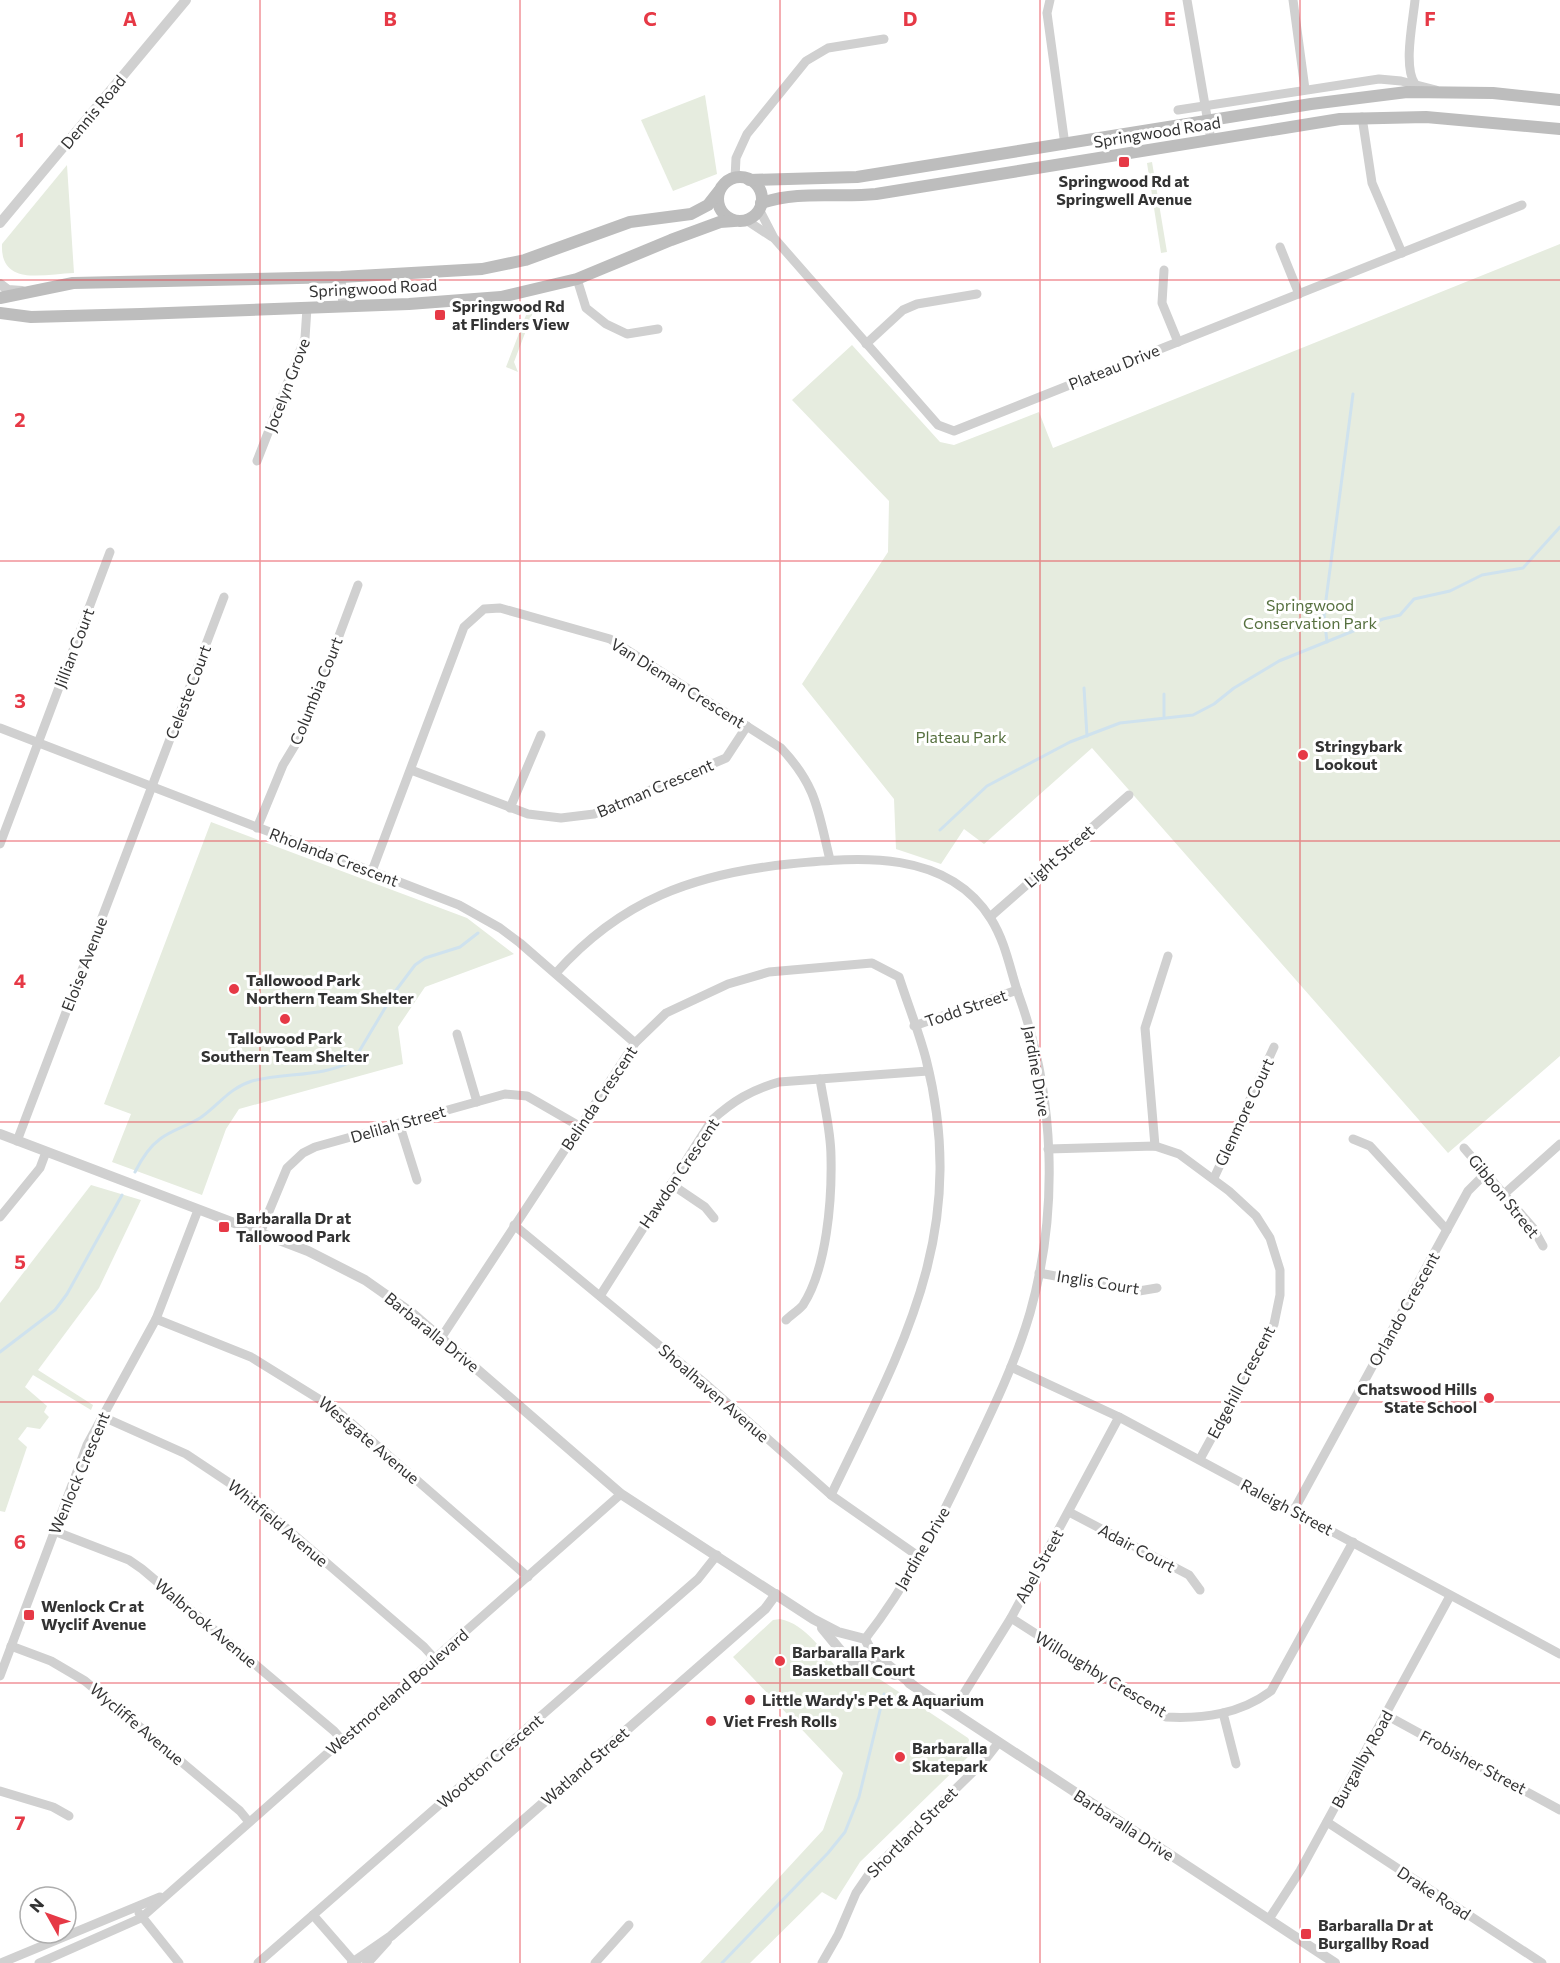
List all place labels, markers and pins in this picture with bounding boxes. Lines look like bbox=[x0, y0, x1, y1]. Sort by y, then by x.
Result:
marker: Springwood Rd at Springwell Avenue bbox=[1117, 155, 1131, 169]
place label: Springwood Rd at Springwell Avenue bbox=[1056, 171, 1192, 208]
place label: Springwood Rd at Flinders View bbox=[452, 296, 570, 333]
marker: Springwood Rd at Flinders View bbox=[433, 308, 447, 322]
place label: Stringybark Lookout bbox=[1315, 736, 1404, 773]
marker: Stringybark Lookout bbox=[1296, 748, 1310, 762]
place label: Tallowood Park Northern Team Shelter bbox=[246, 970, 414, 1007]
marker: Tallowood Park Northern Team Shelter bbox=[227, 982, 241, 996]
marker: Tallowood Park Southern Team Shelter bbox=[278, 1012, 292, 1026]
place label: Tallowood Park Southern Team Shelter bbox=[201, 1028, 369, 1065]
place label: Barbaralla Dr at Tallowood Park bbox=[236, 1208, 351, 1245]
marker: Barbaralla Dr at Tallowood Park bbox=[217, 1220, 231, 1234]
place label: Chatswood Hills State School bbox=[1357, 1379, 1477, 1416]
marker: Chatswood Hills State School bbox=[1482, 1391, 1496, 1405]
place label: Wenlock Cr at Wyclif Avenue bbox=[41, 1596, 146, 1633]
marker: Wenlock Cr at Wyclif Avenue bbox=[22, 1608, 36, 1622]
place label: Barbaralla Park Basketball Court bbox=[792, 1642, 915, 1679]
marker: Barbaralla Park Basketball Court bbox=[773, 1654, 787, 1668]
place label: Little Wardy's Pet & Aquarium bbox=[762, 1690, 984, 1709]
marker: Little Wardy's Pet & Aquarium bbox=[743, 1693, 757, 1707]
place label: Viet Fresh Rolls bbox=[723, 1711, 837, 1730]
marker: Viet Fresh Rolls bbox=[704, 1714, 718, 1728]
place label: Barbaralla Skatepark bbox=[912, 1738, 989, 1775]
marker: Barbaralla Skatepark bbox=[893, 1750, 907, 1764]
place label: Barbaralla Dr at Burgallby Road bbox=[1318, 1915, 1433, 1952]
marker: Barbaralla Dr at Burgallby Road bbox=[1299, 1927, 1313, 1941]

